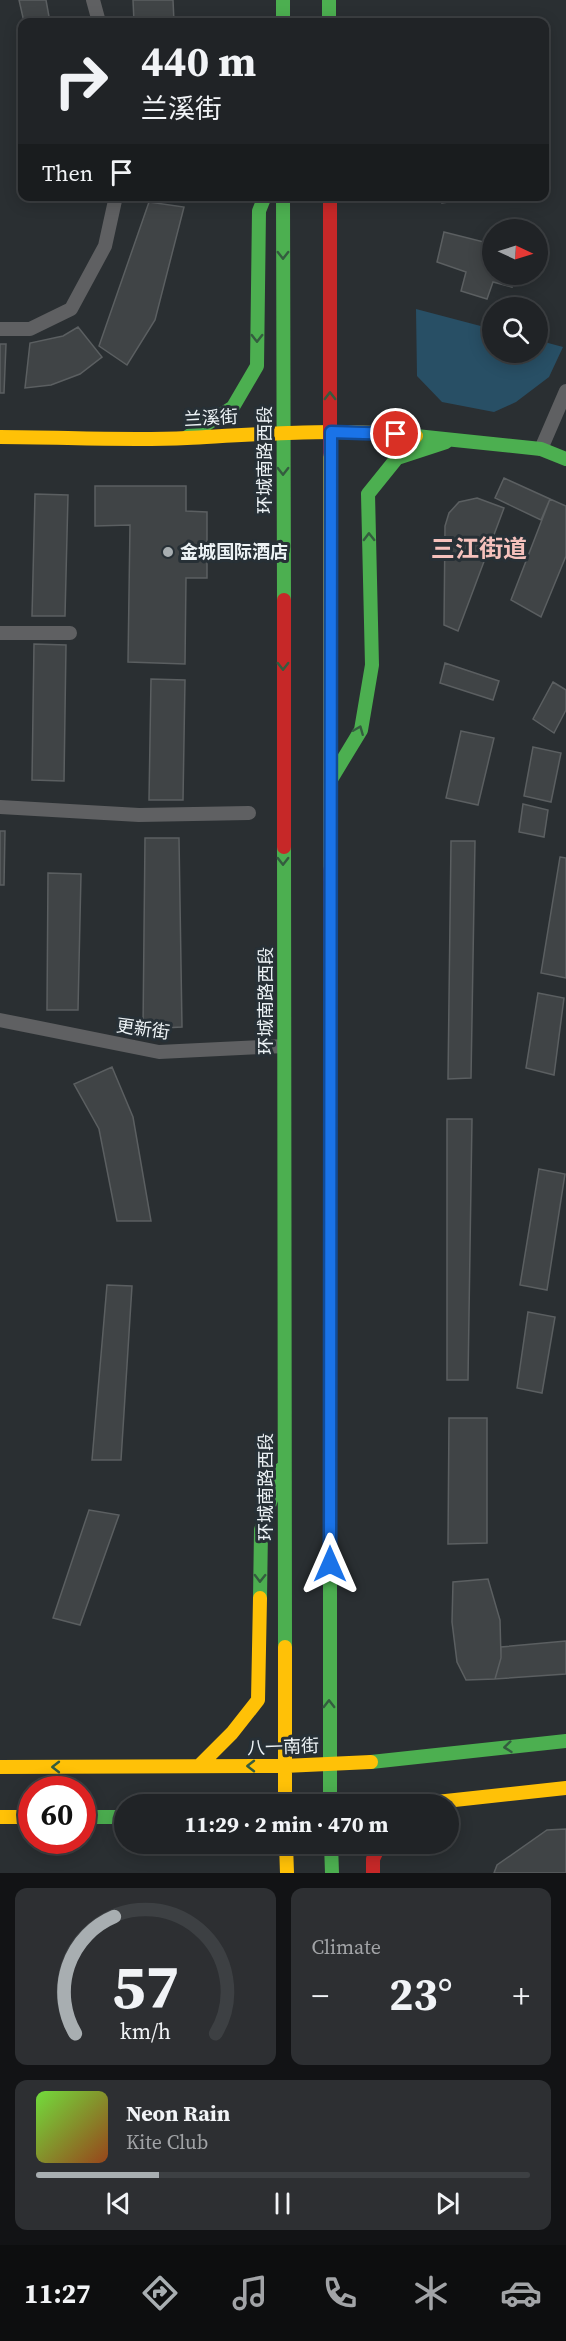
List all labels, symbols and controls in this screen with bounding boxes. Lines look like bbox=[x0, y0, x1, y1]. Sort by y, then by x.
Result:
text: 440 m bbox=[141, 32, 256, 90]
icon: right bbox=[42, 42, 120, 120]
text: 兰溪街 bbox=[141, 90, 222, 127]
icon: arrive bbox=[105, 156, 138, 189]
text: Then bbox=[42, 158, 93, 188]
north arrow bbox=[482, 219, 548, 285]
map controls bbox=[482, 219, 548, 363]
one-way arrow bbox=[277, 250, 289, 259]
button: search bbox=[482, 297, 548, 363]
one-way arrow bbox=[251, 333, 263, 342]
one-way arrow bbox=[324, 392, 336, 401]
street label: 兰溪街 bbox=[183, 404, 239, 431]
street label: 环城南路西段 bbox=[252, 406, 277, 514]
pin bbox=[370, 408, 421, 459]
icon: arrive bbox=[379, 417, 412, 450]
one-way arrow bbox=[277, 466, 289, 475]
district label: 三江街道 bbox=[431, 532, 527, 565]
one-way arrow bbox=[363, 533, 376, 542]
place label: 金城国际酒店 bbox=[180, 539, 288, 564]
marker: 金城国际酒店 bbox=[161, 545, 175, 559]
one-way arrow bbox=[277, 661, 289, 670]
one-way arrow bbox=[352, 726, 364, 737]
one-way arrow bbox=[277, 856, 289, 865]
street label: 环城南路西段 bbox=[253, 947, 278, 1055]
street label: 更新街 bbox=[115, 1012, 172, 1045]
street label: 环城南路西段 bbox=[253, 1433, 278, 1541]
position arrow bbox=[298, 1532, 362, 1596]
one-way arrow bbox=[254, 1574, 266, 1583]
one-way arrow bbox=[323, 1700, 335, 1709]
street label: 八一南街 bbox=[247, 1733, 319, 1760]
one-way arrow bbox=[503, 1741, 512, 1753]
one-way arrow bbox=[246, 1760, 255, 1772]
one-way arrow bbox=[51, 1761, 60, 1773]
speed limit sign: 60 bbox=[18, 1776, 96, 1854]
text: 11:29 · 2 min · 470 m bbox=[185, 1809, 388, 1839]
text: Climate bbox=[312, 1933, 381, 1961]
text: 57 bbox=[111, 1943, 179, 2029]
text: 23° bbox=[389, 1963, 453, 2025]
text: − bbox=[312, 1973, 329, 2018]
text: + bbox=[512, 1973, 530, 2018]
text: km/h bbox=[120, 2017, 171, 2046]
text: Neon Rain bbox=[126, 2098, 230, 2128]
text: Kite Club bbox=[126, 2128, 208, 2156]
icon: previous bbox=[102, 2187, 135, 2220]
icon: pause bbox=[266, 2187, 299, 2220]
icon: next bbox=[431, 2187, 464, 2220]
icon: directions bbox=[139, 2272, 181, 2314]
icon: music bbox=[229, 2272, 271, 2314]
icon: phone bbox=[319, 2272, 361, 2314]
icon: climate bbox=[410, 2272, 452, 2314]
icon: car bbox=[500, 2272, 542, 2314]
text: 11:27 bbox=[24, 2275, 91, 2312]

